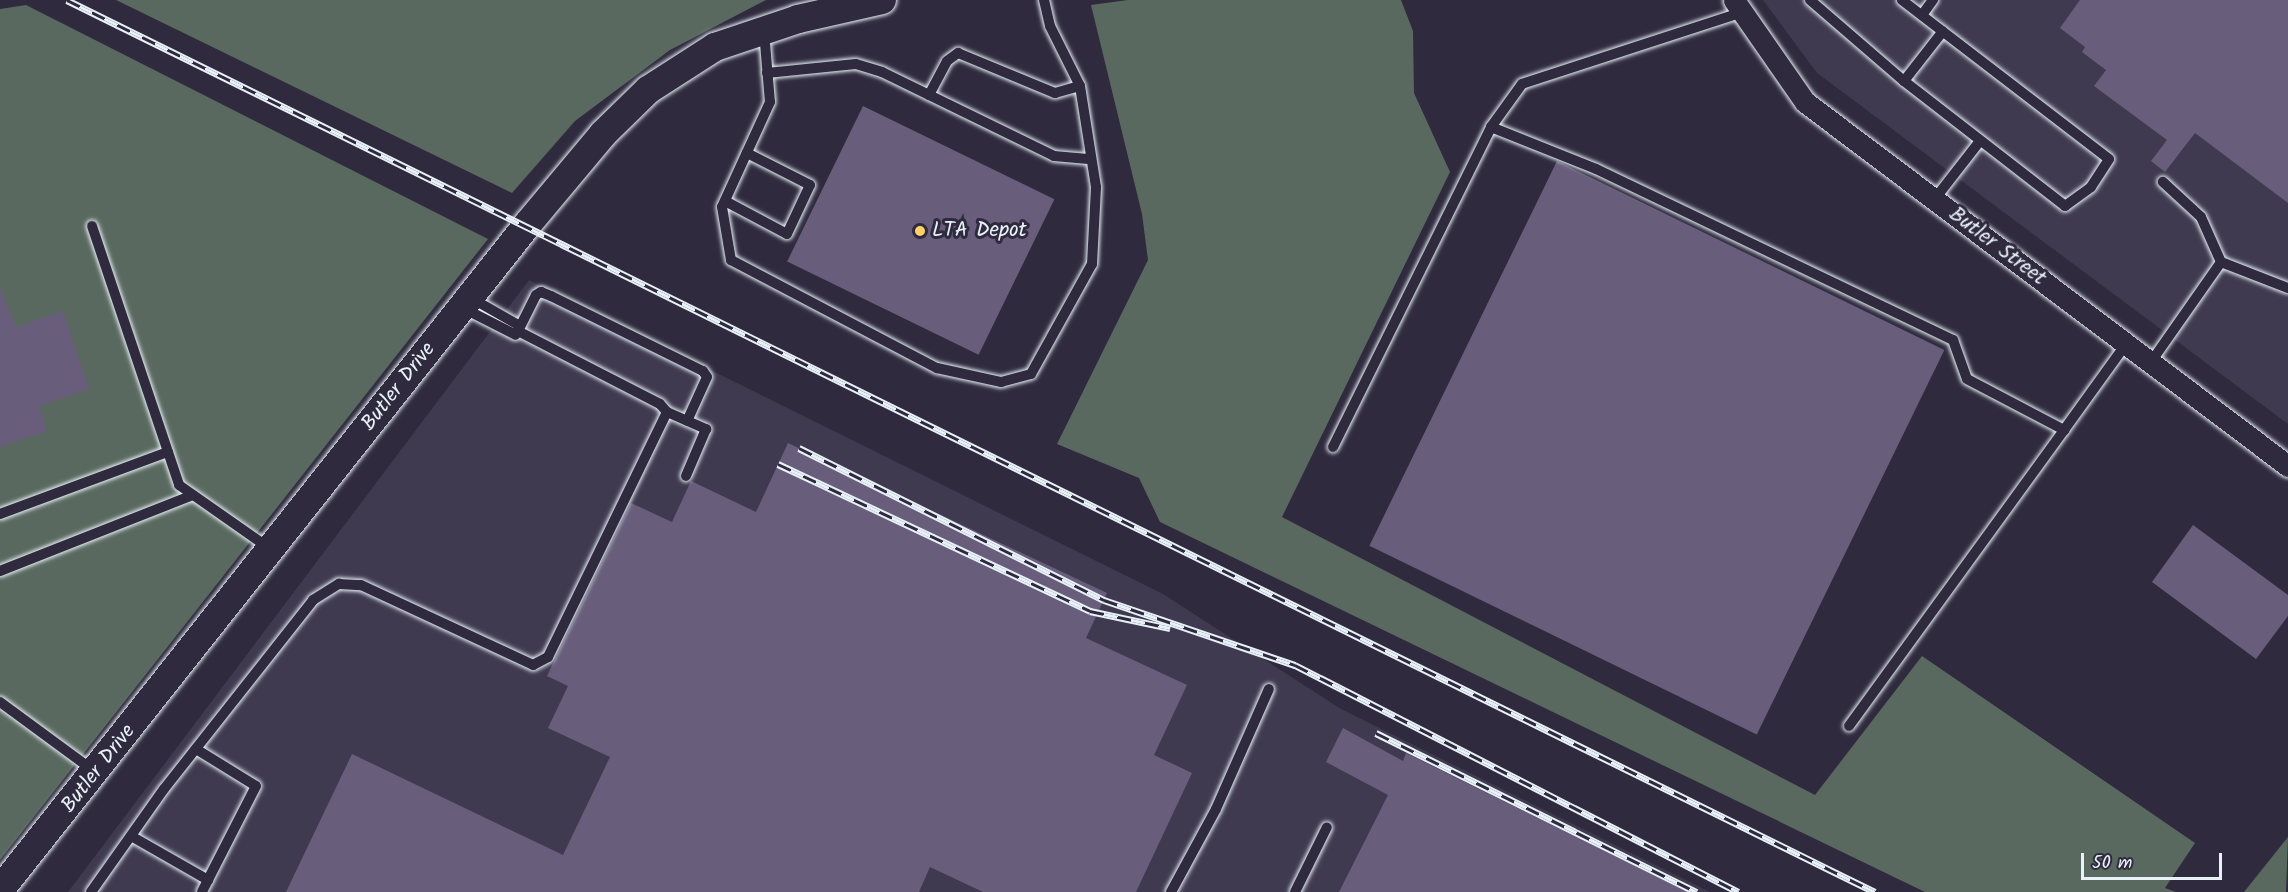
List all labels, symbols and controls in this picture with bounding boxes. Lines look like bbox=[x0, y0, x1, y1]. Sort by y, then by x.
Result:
street label: Butler Street bbox=[1944, 202, 2050, 292]
place label: LTA Depot bbox=[932, 218, 1027, 244]
marker: LTA Depot bbox=[913, 224, 927, 238]
street label: Butler Drive bbox=[357, 338, 441, 436]
street label: Butler Drive bbox=[57, 720, 141, 818]
scale bar bbox=[2084, 841, 2225, 879]
text: 50 m bbox=[2092, 849, 2132, 878]

